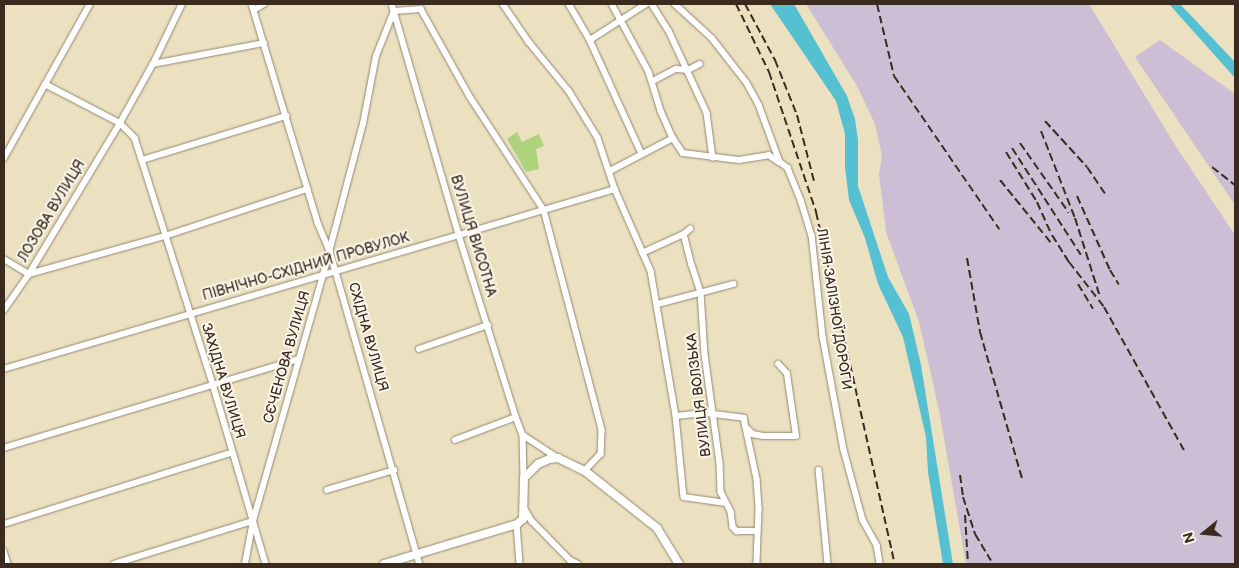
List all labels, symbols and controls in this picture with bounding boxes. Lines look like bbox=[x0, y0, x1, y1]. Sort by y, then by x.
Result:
street label: ЛОЗОВА ВУЛИЦЯ bbox=[15, 157, 89, 265]
street label: ВУЛИЦЯ ВИСОТНА bbox=[446, 173, 500, 299]
street label: ЛІНІЯ ЗАЛІЗНОЇ ДОРОГИ bbox=[813, 227, 855, 391]
street label: ПІВНІЧНО-СХІДНИЙ ПРОВУЛОК bbox=[201, 229, 411, 305]
street label: СХІДНА ВУЛИЦЯ bbox=[344, 281, 392, 393]
street label: СЄЧЕНОВА ВУЛИЦЯ bbox=[260, 289, 314, 425]
street label: ЗАХІДНА ВУЛИЦЯ bbox=[197, 321, 249, 441]
street label: ВУЛИЦЯ ВОЛЗЬКА bbox=[683, 332, 715, 458]
north arrow bbox=[1179, 508, 1229, 558]
text: N bbox=[1180, 530, 1199, 545]

